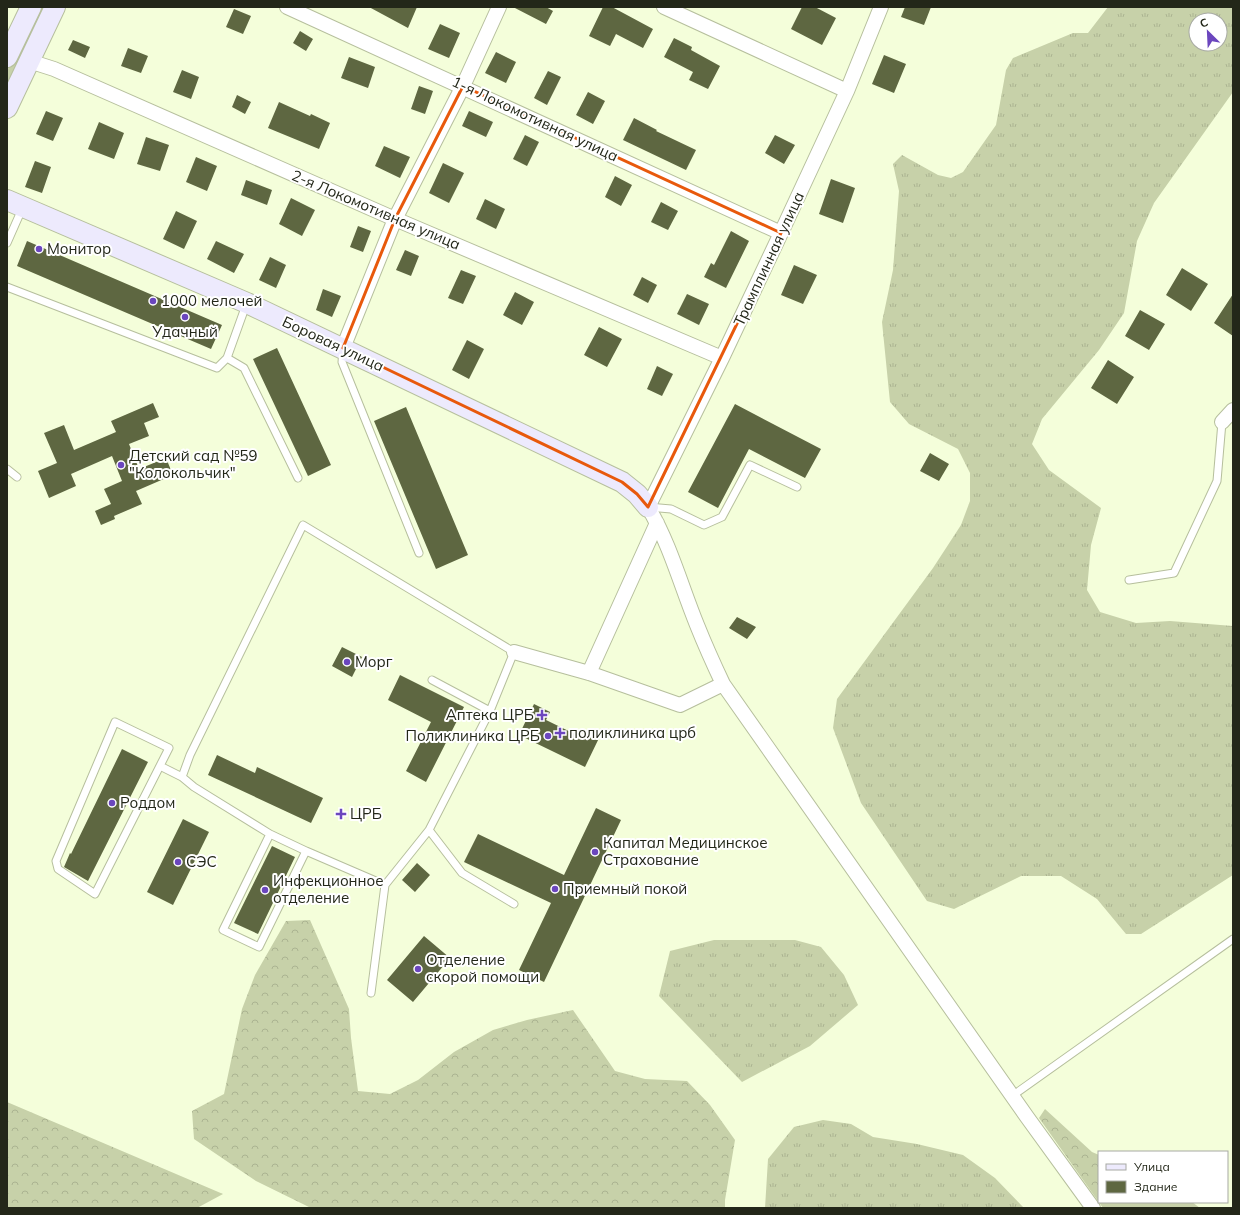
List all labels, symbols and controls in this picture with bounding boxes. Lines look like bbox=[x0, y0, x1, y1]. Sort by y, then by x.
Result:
north arrow bbox=[1188, 12, 1228, 52]
text: С bbox=[1198, 15, 1211, 31]
street label: 1-я Локомотивная улица bbox=[449, 72, 621, 165]
street label: 2-я Локомотивная улица bbox=[289, 165, 463, 254]
street label: Трамплинная улица bbox=[729, 189, 808, 329]
place label: Монитор bbox=[47, 239, 111, 258]
marker: Монитор bbox=[34, 244, 44, 254]
place label: 1000 мелочей bbox=[161, 291, 263, 310]
marker: 1000 мелочей bbox=[148, 296, 158, 306]
marker: Удачный bbox=[180, 312, 190, 322]
street label: Боровая улица bbox=[279, 312, 387, 375]
place label: Удачный bbox=[151, 322, 218, 341]
place label: Детский сад №59 "Колокольчик" bbox=[129, 446, 258, 482]
marker: Детский сад №59 "Колокольчик" bbox=[116, 460, 126, 470]
place label: Морг bbox=[355, 652, 393, 671]
marker: Морг bbox=[342, 657, 352, 667]
place label: Аптека ЦРБ bbox=[446, 705, 534, 724]
marker: Аптека ЦРБ bbox=[537, 710, 547, 720]
place label: поликлиника црб bbox=[569, 723, 696, 742]
place label: Поликлиника ЦРБ bbox=[405, 726, 540, 745]
marker: поликлиника црб bbox=[554, 727, 566, 739]
marker: Поликлиника ЦРБ bbox=[543, 731, 553, 741]
place label: Роддом bbox=[120, 793, 175, 812]
marker: Роддом bbox=[107, 798, 117, 808]
place label: ЦРБ bbox=[350, 804, 382, 823]
marker: ЦРБ bbox=[335, 808, 347, 820]
place label: Капитал Медицинское Страхование bbox=[603, 833, 768, 869]
marker: Капитал Медицинское Страхование bbox=[590, 847, 600, 857]
place label: СЭС bbox=[186, 852, 217, 871]
marker: СЭС bbox=[173, 857, 183, 867]
place label: Инфекционное отделение bbox=[273, 871, 384, 907]
place label: Приемный покой bbox=[563, 879, 687, 898]
marker: Приемный покой bbox=[550, 884, 560, 894]
marker: Инфекционное отделение bbox=[260, 885, 270, 895]
place label: Отделение скорой помощи bbox=[426, 950, 539, 986]
marker: Отделение скорой помощи bbox=[413, 964, 423, 974]
legend bbox=[1098, 1151, 1228, 1203]
text: Улица bbox=[1133, 1159, 1170, 1174]
text: Здание bbox=[1134, 1179, 1178, 1194]

